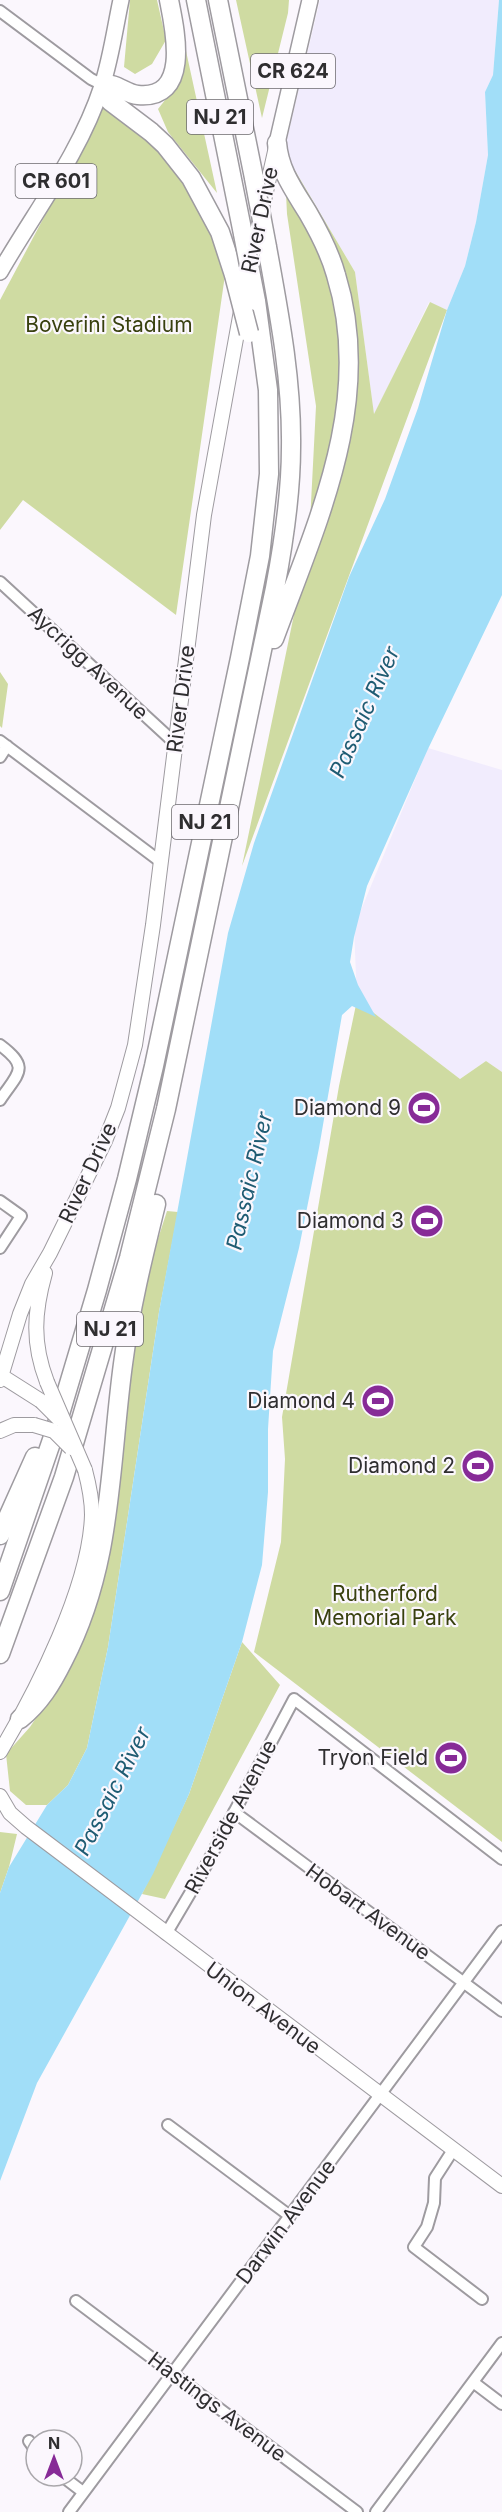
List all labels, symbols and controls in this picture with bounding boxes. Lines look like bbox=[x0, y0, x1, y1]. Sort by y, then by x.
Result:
road number: CR 624 bbox=[251, 54, 335, 88]
road number: NJ 21 bbox=[187, 100, 253, 134]
road number: CR 601 bbox=[16, 164, 97, 198]
street label: River Drive bbox=[236, 164, 283, 275]
park label: Boverini Stadium bbox=[25, 312, 193, 337]
street label: Aycrigg Avenue bbox=[23, 601, 154, 725]
water label: Passaic River bbox=[324, 642, 405, 782]
street label: River Drive bbox=[162, 644, 200, 754]
road number: NJ 21 bbox=[172, 805, 238, 839]
sports icon: Diamond 9 bbox=[406, 1090, 442, 1126]
place label: Diamond 9 bbox=[294, 1095, 401, 1120]
water label: Passaic River bbox=[221, 1109, 278, 1252]
street label: River Drive bbox=[53, 1118, 122, 1227]
sports icon: Diamond 3 bbox=[409, 1203, 445, 1239]
place label: Diamond 3 bbox=[297, 1208, 404, 1233]
road number: NJ 21 bbox=[77, 1312, 143, 1346]
sports icon: Diamond 4 bbox=[360, 1383, 396, 1419]
place label: Diamond 4 bbox=[247, 1388, 355, 1413]
sports icon: Diamond 2 bbox=[460, 1448, 496, 1484]
place label: Diamond 2 bbox=[348, 1453, 455, 1478]
park label: Rutherford Memorial Park bbox=[313, 1581, 457, 1630]
water label: Passaic River bbox=[68, 1722, 156, 1860]
street label: Riverside Avenue bbox=[179, 1735, 282, 1898]
sports icon: Tryon Field bbox=[433, 1740, 469, 1776]
place label: Tryon Field bbox=[317, 1745, 428, 1770]
street label: Hobart Avenue bbox=[301, 1858, 435, 1965]
street label: Union Avenue bbox=[201, 1956, 326, 2059]
street label: Darwin Avenue bbox=[231, 2155, 341, 2289]
street label: Hastings Avenue bbox=[143, 2347, 291, 2467]
north arrow bbox=[24, 2428, 84, 2488]
text: N bbox=[48, 2433, 60, 2453]

